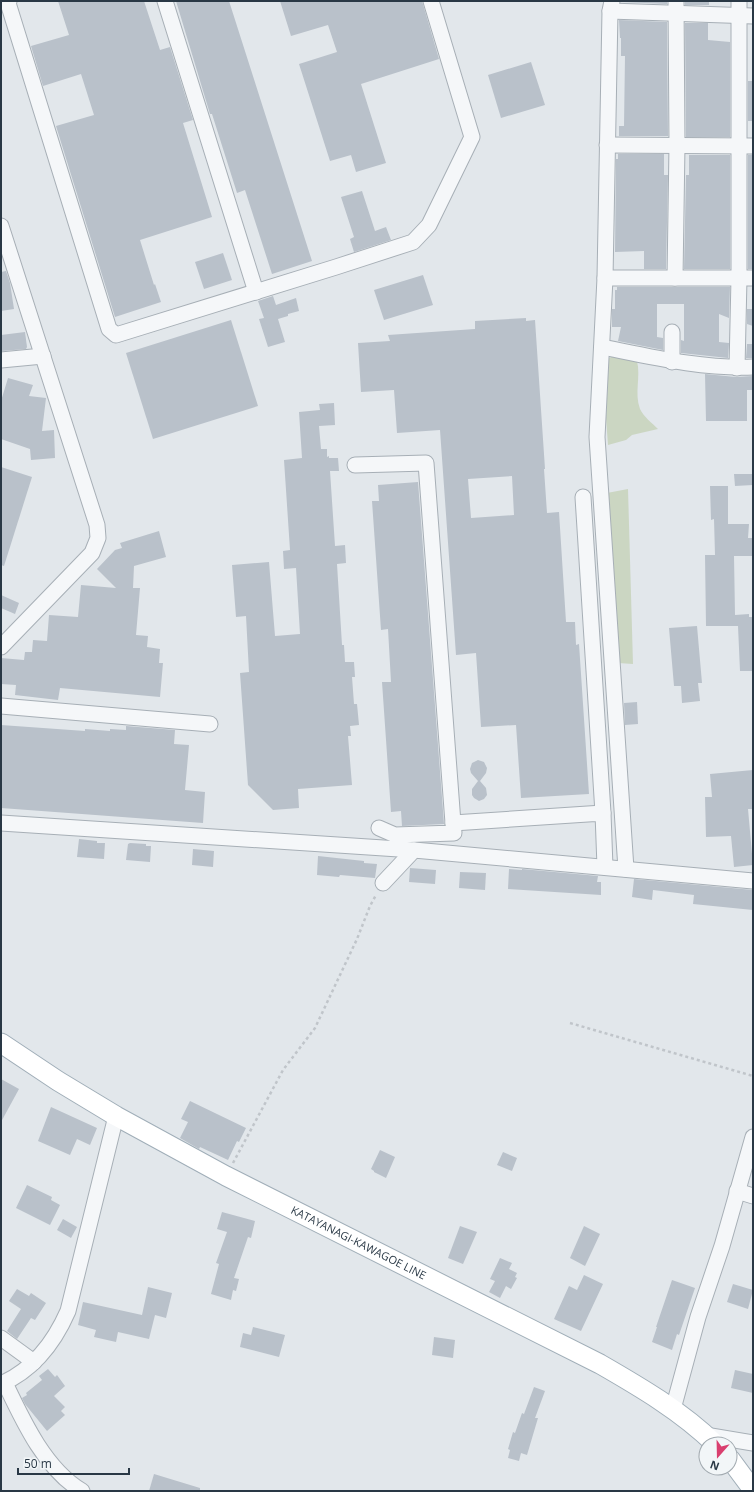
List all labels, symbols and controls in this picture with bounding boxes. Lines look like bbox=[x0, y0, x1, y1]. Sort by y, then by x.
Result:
street label: KATAYANAGI-KAWAGOE LINE bbox=[289, 1202, 429, 1282]
north arrow bbox=[698, 1436, 738, 1476]
scale bar bbox=[18, 1450, 129, 1476]
text: 50 m bbox=[24, 1455, 52, 1472]
text: N bbox=[708, 1457, 721, 1474]

